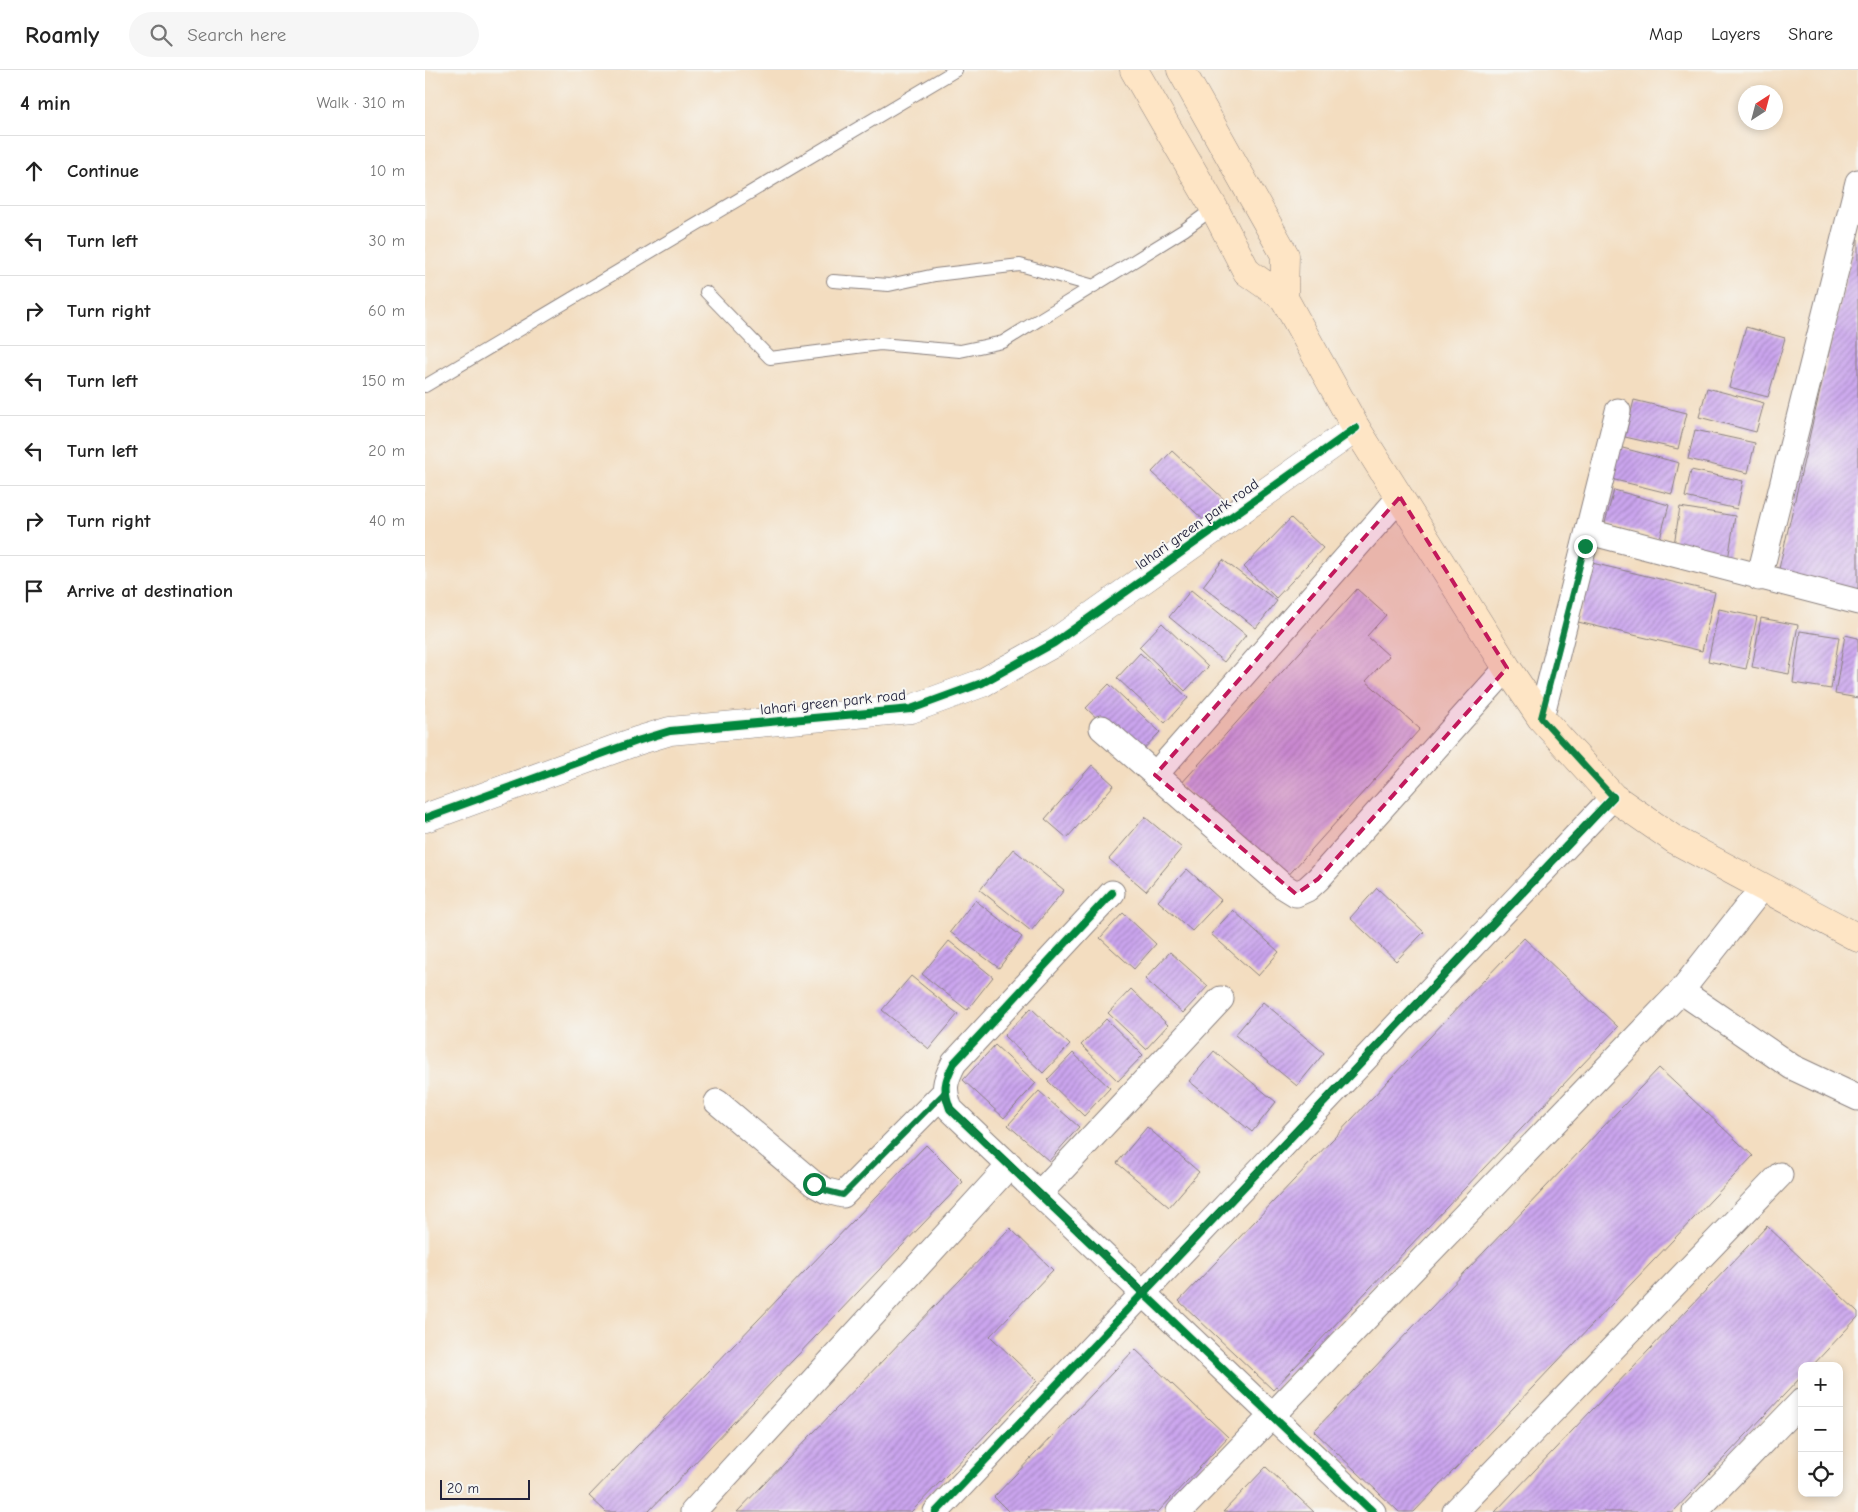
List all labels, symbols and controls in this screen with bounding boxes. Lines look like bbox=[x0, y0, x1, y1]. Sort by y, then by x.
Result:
search box bbox=[129, 12, 479, 57]
text: Roamly bbox=[25, 21, 99, 49]
icon: search bbox=[147, 21, 175, 49]
text: Search here bbox=[187, 24, 286, 46]
text: Map bbox=[1649, 24, 1683, 45]
text: Layers bbox=[1711, 24, 1760, 45]
text: Share bbox=[1788, 24, 1833, 45]
north arrow bbox=[1738, 85, 1783, 130]
text: 4 min bbox=[20, 91, 71, 115]
text: Walk · 310 m bbox=[316, 94, 405, 112]
icon: ahead bbox=[20, 157, 48, 185]
text: Continue bbox=[67, 160, 139, 182]
text: 10 m bbox=[370, 162, 405, 180]
icon: left bbox=[20, 227, 48, 255]
text: Turn left bbox=[67, 230, 138, 252]
text: 30 m bbox=[369, 232, 405, 250]
icon: right bbox=[20, 297, 48, 325]
text: Turn right bbox=[67, 300, 151, 322]
text: 60 m bbox=[368, 302, 405, 320]
icon: left bbox=[20, 367, 48, 395]
text: Turn left bbox=[67, 370, 138, 392]
text: 150 m bbox=[362, 372, 405, 390]
icon: left bbox=[20, 437, 48, 465]
text: Turn left bbox=[67, 440, 138, 462]
text: 20 m bbox=[368, 442, 405, 460]
street label: lahari green park road bbox=[1132, 475, 1262, 573]
icon: right bbox=[20, 507, 48, 535]
text: Turn right bbox=[67, 510, 151, 532]
text: 40 m bbox=[369, 512, 405, 530]
route end bbox=[1574, 535, 1597, 558]
icon: arrive bbox=[20, 577, 48, 605]
text: Arrive at destination bbox=[67, 580, 233, 602]
street label: lahari green park road bbox=[759, 685, 907, 719]
route start bbox=[803, 1173, 826, 1196]
map controls bbox=[1798, 1362, 1843, 1497]
button: + bbox=[1798, 1362, 1843, 1407]
button: − bbox=[1798, 1407, 1843, 1452]
button: locate bbox=[1798, 1452, 1843, 1497]
scale bar bbox=[440, 1477, 530, 1500]
text: 20 m bbox=[447, 1480, 479, 1497]

